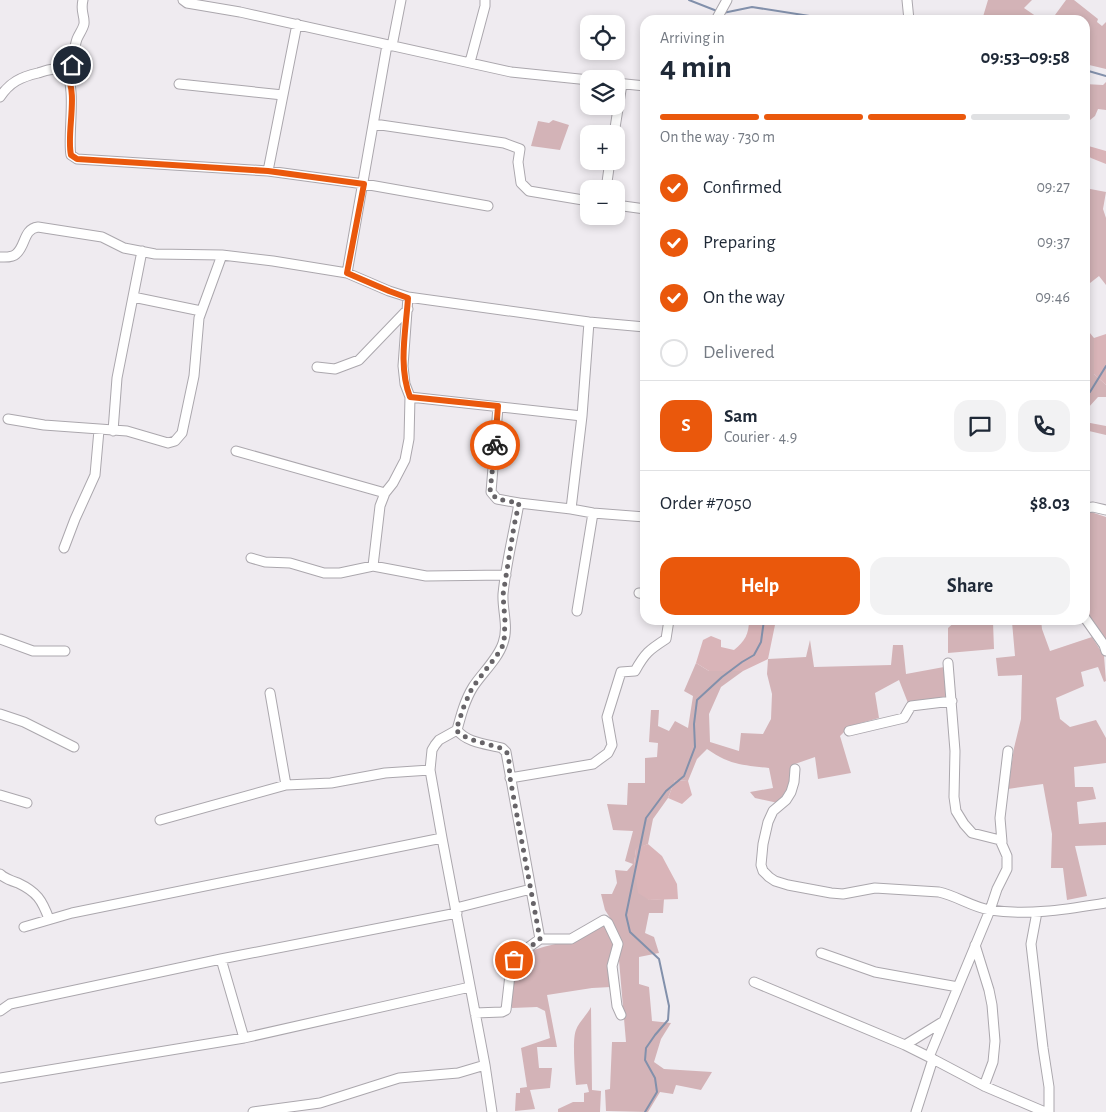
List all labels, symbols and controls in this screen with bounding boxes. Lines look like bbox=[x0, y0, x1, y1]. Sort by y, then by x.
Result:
map controls bbox=[580, 15, 625, 225]
button: locate bbox=[580, 15, 625, 60]
text: Arriving in bbox=[660, 30, 725, 46]
pin bbox=[51, 44, 93, 86]
text: 09:53–09:58 bbox=[980, 48, 1070, 67]
icon: home bbox=[58, 51, 86, 79]
text: 4 min bbox=[660, 51, 732, 83]
button: layers bbox=[580, 70, 625, 115]
button: + bbox=[580, 125, 625, 170]
text: On the way · 730 m bbox=[660, 129, 775, 145]
icon: check bbox=[660, 174, 688, 202]
text: Confirmed bbox=[703, 178, 782, 197]
text: 09:27 bbox=[1036, 179, 1070, 195]
button: − bbox=[580, 180, 625, 225]
icon: check bbox=[660, 229, 688, 257]
text: Preparing bbox=[703, 233, 776, 252]
text: 09:37 bbox=[1037, 234, 1070, 250]
icon: check bbox=[660, 284, 688, 312]
text: On the way bbox=[703, 288, 785, 307]
text: 09:46 bbox=[1035, 289, 1070, 305]
text: Delivered bbox=[703, 343, 775, 362]
button: chat bbox=[954, 400, 1006, 452]
button: phone bbox=[1018, 400, 1070, 452]
text: Sam bbox=[724, 407, 758, 426]
text: S bbox=[681, 416, 691, 435]
courier bbox=[470, 420, 520, 470]
text: Courier · 4.9 bbox=[724, 429, 797, 445]
icon: bike bbox=[481, 431, 509, 459]
text: Order #7050 bbox=[660, 494, 752, 513]
text: $8.03 bbox=[1030, 494, 1070, 513]
button: Help bbox=[660, 557, 860, 615]
button: Share bbox=[870, 557, 1070, 615]
pin bbox=[493, 939, 535, 981]
icon: bag bbox=[500, 946, 528, 974]

